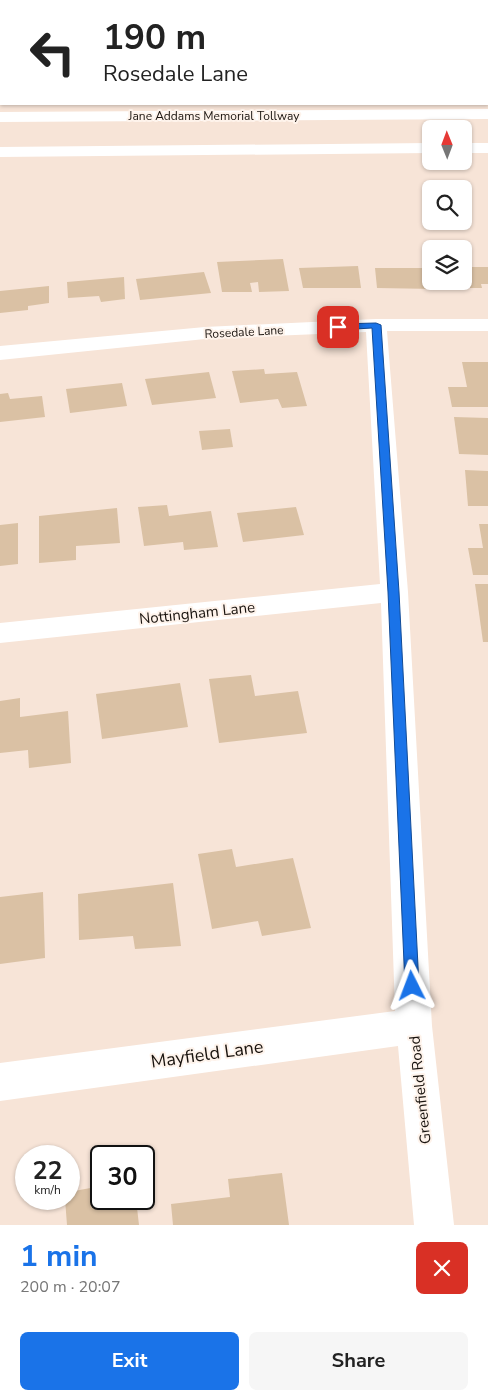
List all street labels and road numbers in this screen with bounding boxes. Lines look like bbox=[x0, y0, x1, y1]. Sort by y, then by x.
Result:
street label: Jane Addams Memorial Tollway bbox=[128, 108, 300, 124]
street label: Rosedale Lane bbox=[204, 322, 284, 342]
street label: Nottingham Lane bbox=[138, 597, 256, 629]
street label: Mayfield Lane bbox=[149, 1034, 265, 1074]
street label: Greenfield Road bbox=[404, 1035, 436, 1145]

